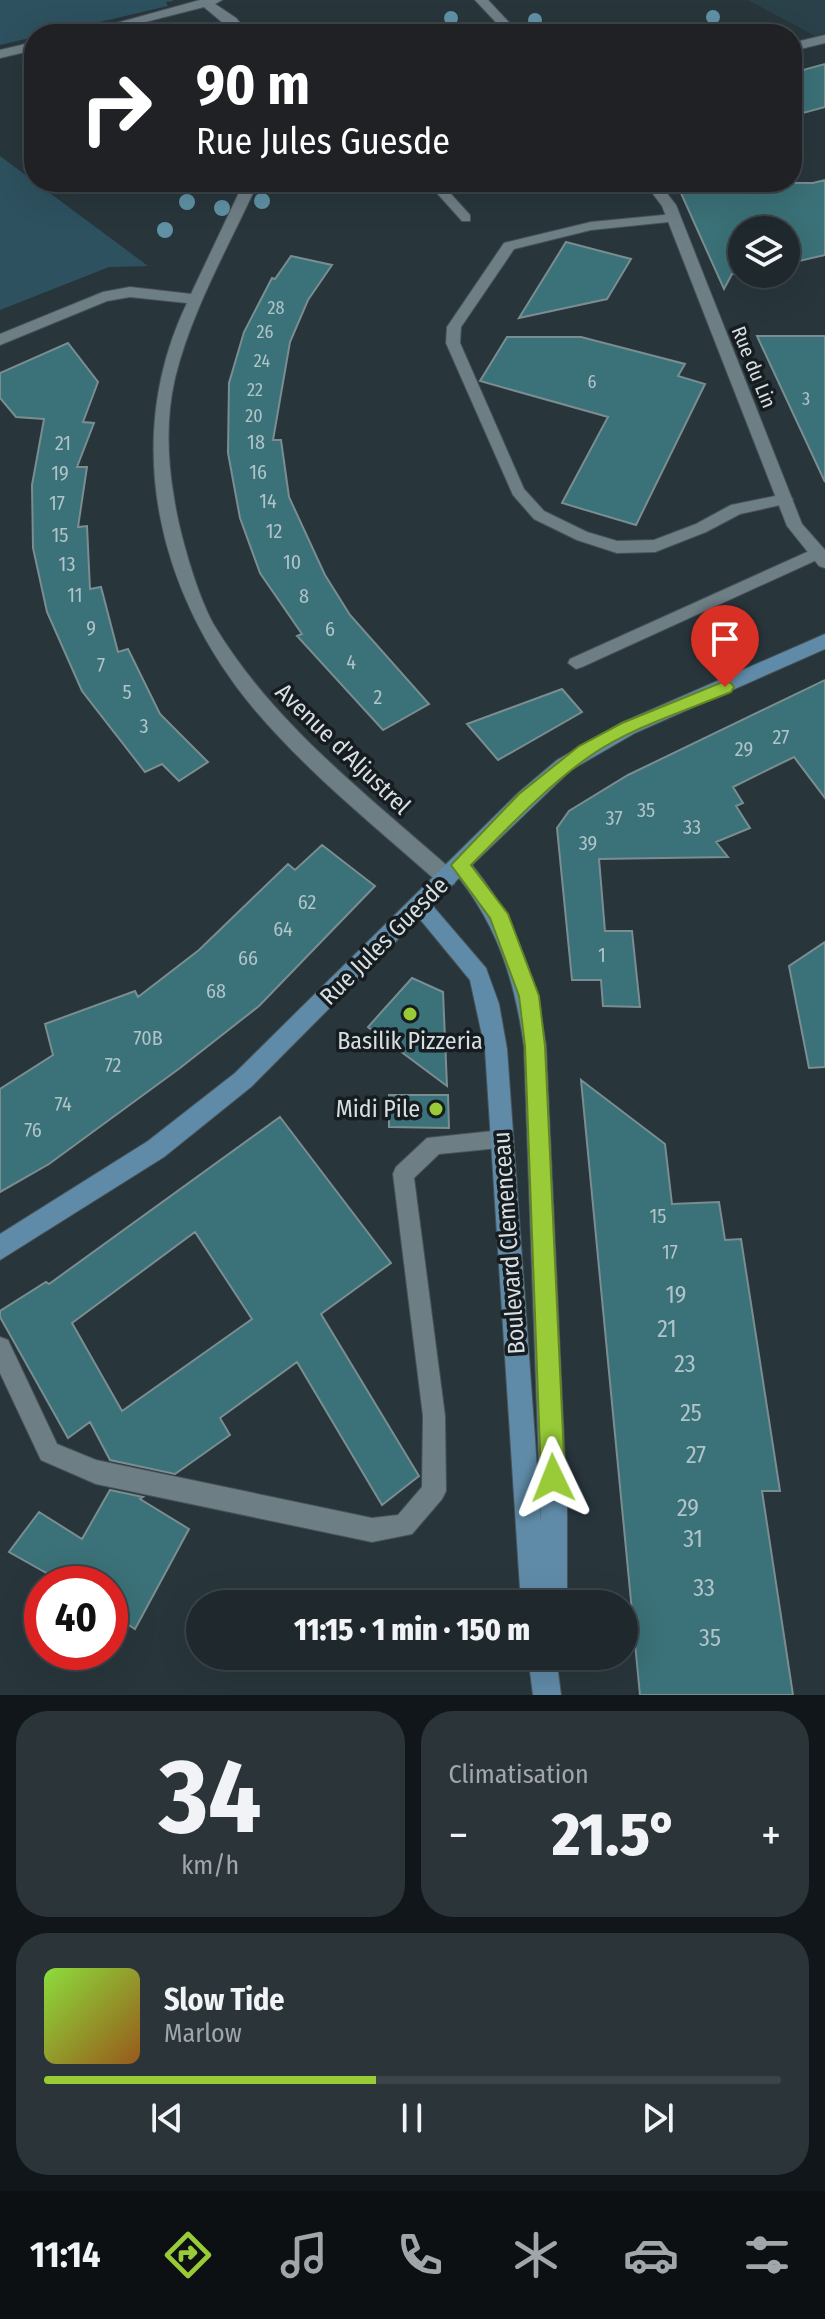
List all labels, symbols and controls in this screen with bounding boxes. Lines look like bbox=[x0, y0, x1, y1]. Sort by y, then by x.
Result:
text: 90 m bbox=[196, 52, 310, 119]
icon: right bbox=[64, 56, 168, 160]
text: Rue Jules Guesde bbox=[196, 120, 450, 164]
map controls bbox=[728, 216, 800, 288]
button: layers bbox=[728, 216, 800, 288]
house number: 28 bbox=[268, 297, 284, 319]
house number: 26 bbox=[257, 321, 274, 343]
street label: Rue du Lin bbox=[727, 323, 781, 411]
house number: 24 bbox=[254, 350, 270, 372]
house number: 6 bbox=[588, 371, 597, 393]
house number: 22 bbox=[247, 379, 263, 401]
house number: 3 bbox=[802, 388, 810, 410]
house number: 20 bbox=[245, 405, 263, 427]
house number: 18 bbox=[247, 430, 265, 454]
house number: 21 bbox=[55, 431, 71, 455]
house number: 16 bbox=[249, 460, 267, 484]
house number: 19 bbox=[51, 461, 69, 485]
house number: 14 bbox=[259, 489, 277, 513]
house number: 17 bbox=[49, 491, 65, 515]
house number: 12 bbox=[266, 519, 282, 543]
house number: 15 bbox=[52, 523, 68, 547]
house number: 10 bbox=[283, 550, 301, 574]
house number: 13 bbox=[59, 552, 75, 576]
house number: 11 bbox=[67, 583, 83, 607]
house number: 8 bbox=[299, 584, 309, 608]
pin bbox=[691, 605, 759, 687]
house number: 9 bbox=[86, 616, 96, 640]
house number: 6 bbox=[325, 617, 335, 641]
icon: arrive bbox=[703, 617, 747, 661]
house number: 4 bbox=[346, 650, 356, 674]
house number: 7 bbox=[97, 653, 105, 677]
street label: Avenue d'Aljustrel bbox=[270, 678, 416, 820]
house number: 5 bbox=[122, 680, 132, 704]
house number: 2 bbox=[374, 685, 383, 709]
house number: 3 bbox=[139, 714, 149, 738]
house number: 27 bbox=[773, 725, 789, 749]
house number: 29 bbox=[735, 737, 753, 761]
house number: 35 bbox=[637, 798, 655, 822]
house number: 37 bbox=[605, 806, 623, 830]
house number: 33 bbox=[683, 815, 701, 839]
house number: 39 bbox=[579, 831, 597, 855]
street label: Rue Jules Guesde bbox=[314, 871, 454, 1011]
house number: 62 bbox=[298, 890, 316, 914]
house number: 64 bbox=[273, 917, 293, 941]
house number: 1 bbox=[598, 943, 606, 967]
house number: 66 bbox=[238, 946, 258, 970]
house number: 68 bbox=[206, 979, 226, 1003]
marker: Basilik Pizzeria bbox=[401, 1005, 419, 1023]
house number: 70B bbox=[133, 1026, 163, 1050]
place label: Basilik Pizzeria bbox=[337, 1027, 483, 1055]
house number: 72 bbox=[105, 1053, 122, 1077]
house number: 74 bbox=[54, 1092, 72, 1116]
place label: Midi Pile bbox=[336, 1095, 420, 1123]
marker: Midi Pile bbox=[427, 1100, 445, 1118]
house number: 76 bbox=[24, 1118, 42, 1142]
street label: Boulevard Clemenceau bbox=[487, 1131, 531, 1355]
house number: 15 bbox=[650, 1204, 666, 1228]
house number: 17 bbox=[662, 1240, 678, 1264]
house number: 19 bbox=[665, 1281, 687, 1309]
house number: 21 bbox=[657, 1315, 677, 1343]
house number: 23 bbox=[674, 1350, 696, 1378]
house number: 25 bbox=[680, 1399, 702, 1427]
position arrow bbox=[511, 1436, 595, 1520]
house number: 27 bbox=[686, 1441, 706, 1469]
house number: 29 bbox=[677, 1494, 699, 1522]
house number: 31 bbox=[683, 1525, 703, 1553]
speed limit sign: 40 bbox=[24, 1566, 128, 1670]
house number: 33 bbox=[693, 1574, 715, 1602]
text: 11:15 · 1 min · 150 m bbox=[294, 1612, 530, 1648]
house number: 35 bbox=[699, 1624, 721, 1652]
text: 34 bbox=[159, 1735, 261, 1860]
text: Climatisation bbox=[449, 1759, 589, 1790]
text: 21.5° bbox=[552, 1799, 677, 1871]
text: − bbox=[449, 1809, 468, 1862]
text: + bbox=[761, 1809, 781, 1862]
text: km/h bbox=[181, 1850, 239, 1881]
text: Slow Tide bbox=[164, 1982, 285, 2018]
text: Marlow bbox=[164, 2018, 242, 2049]
icon: previous bbox=[145, 2096, 189, 2140]
icon: pause bbox=[390, 2096, 434, 2140]
icon: next bbox=[636, 2096, 680, 2140]
icon: directions bbox=[160, 2227, 216, 2283]
icon: music bbox=[276, 2227, 332, 2283]
icon: phone bbox=[392, 2227, 448, 2283]
icon: climate bbox=[508, 2227, 564, 2283]
icon: car bbox=[623, 2227, 679, 2283]
icon: filters bbox=[739, 2227, 795, 2283]
text: 11:14 bbox=[30, 2233, 100, 2277]

